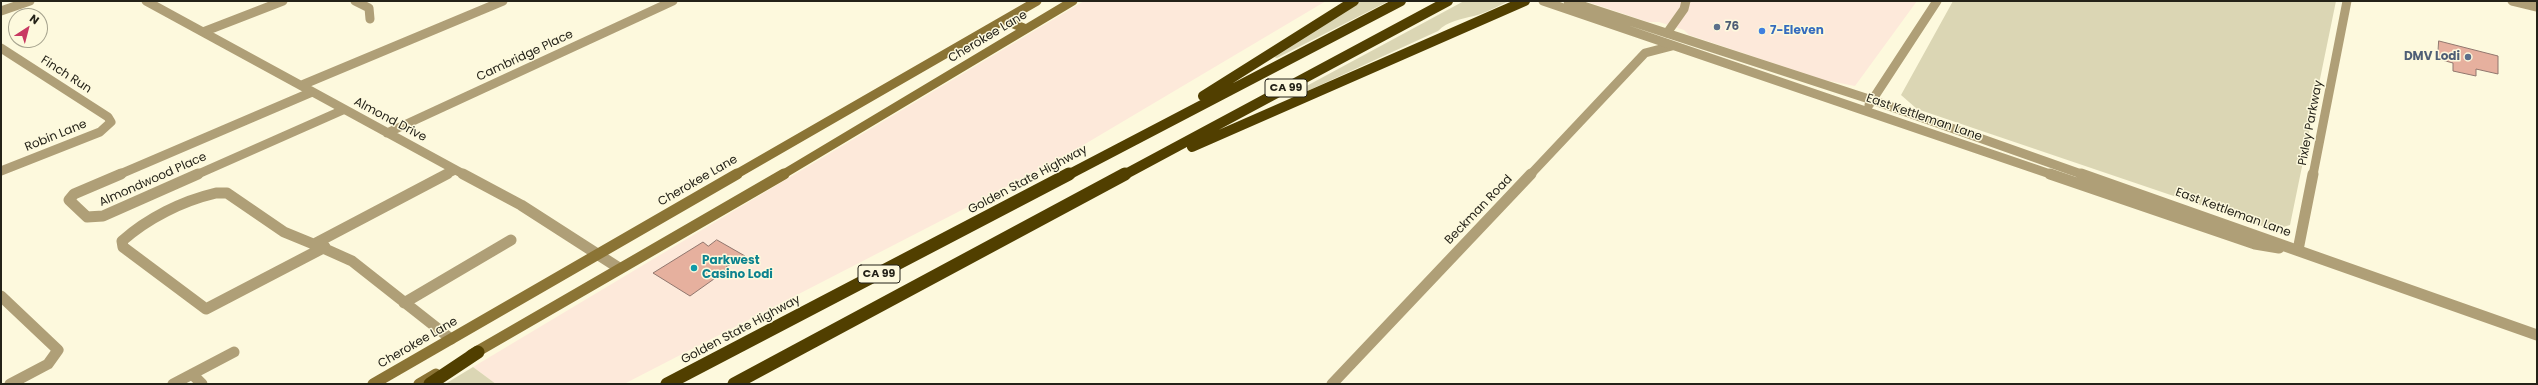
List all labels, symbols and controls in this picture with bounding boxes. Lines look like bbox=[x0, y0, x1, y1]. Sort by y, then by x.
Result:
north arrow bbox=[8, 8, 48, 48]
street label: Cherokee Lane bbox=[946, 8, 1030, 66]
text: N bbox=[26, 10, 43, 28]
place label: 76 bbox=[1725, 20, 1739, 34]
marker: 76 bbox=[1712, 22, 1722, 32]
place label: 7-Eleven bbox=[1770, 24, 1824, 38]
marker: 7-Eleven bbox=[1757, 26, 1767, 36]
street label: Cambridge Place bbox=[474, 27, 576, 85]
place label: DMV Lodi bbox=[2404, 50, 2460, 64]
marker: DMV Lodi bbox=[2463, 52, 2473, 62]
street label: Finch Run bbox=[38, 53, 94, 97]
road number: CA 99 bbox=[1265, 79, 1307, 97]
street label: Pixley Parkway bbox=[2296, 79, 2326, 167]
street label: East Kettleman Lane bbox=[1864, 91, 1984, 145]
street label: Almond Drive bbox=[351, 95, 429, 145]
street label: Robin Lane bbox=[23, 117, 89, 155]
street label: Golden State Highway bbox=[966, 142, 1090, 218]
street label: Almondwood Place bbox=[97, 150, 209, 210]
street label: Cherokee Lane bbox=[656, 152, 740, 210]
street label: Beckman Road bbox=[1442, 172, 1516, 248]
street label: East Kettleman Lane bbox=[2173, 185, 2293, 241]
place label: Parkwest Casino Lodi bbox=[702, 254, 773, 282]
marker: Parkwest Casino Lodi bbox=[689, 263, 699, 273]
road number: CA 99 bbox=[858, 265, 900, 283]
street label: Golden State Highway bbox=[679, 292, 803, 368]
street label: Cherokee Lane bbox=[376, 314, 460, 372]

